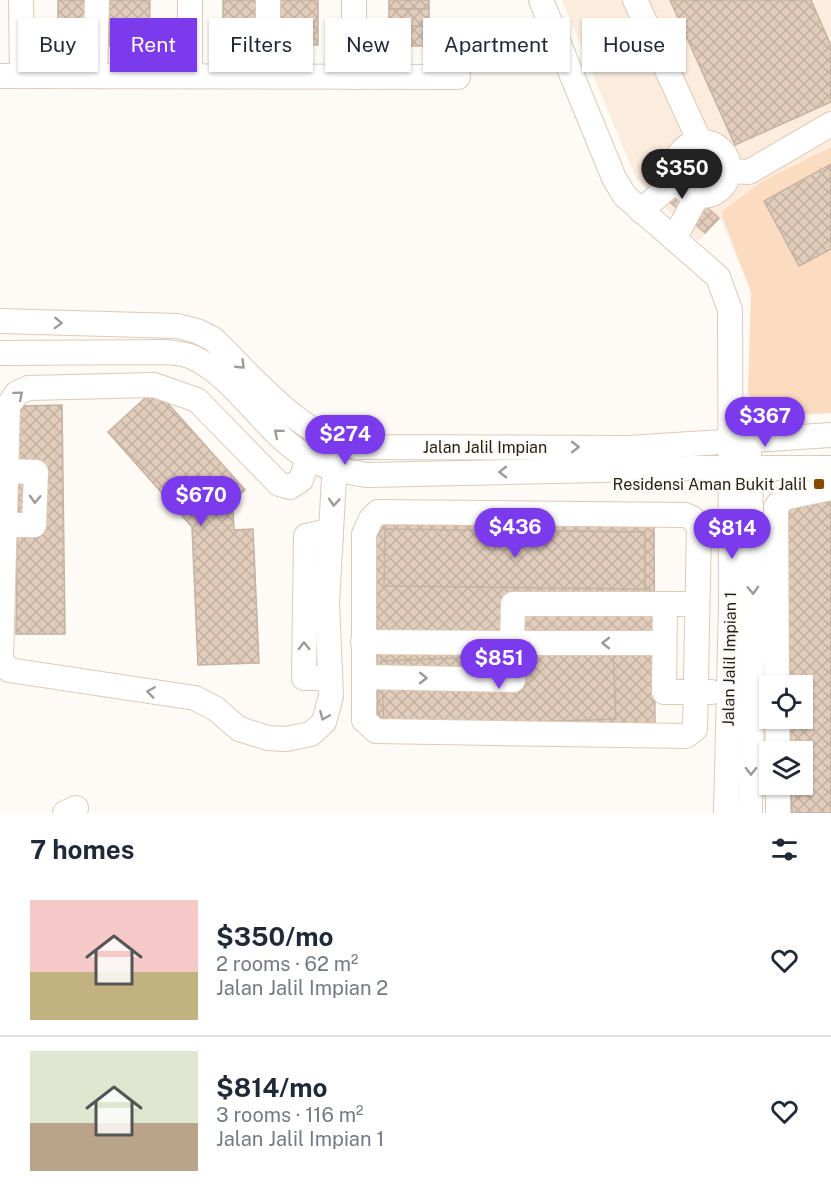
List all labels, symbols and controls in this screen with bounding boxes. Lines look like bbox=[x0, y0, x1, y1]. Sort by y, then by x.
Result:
chip: Buy bbox=[18, 18, 98, 72]
chip: Rent bbox=[110, 18, 197, 72]
chip: Filters bbox=[209, 18, 313, 72]
chip: New bbox=[325, 18, 411, 72]
chip: Apartment bbox=[423, 18, 570, 72]
chip: House bbox=[582, 18, 686, 72]
pin: $350 bbox=[646, 149, 718, 200]
text: $350 bbox=[655, 156, 709, 180]
one-way arrow bbox=[54, 316, 63, 329]
one-way arrow bbox=[234, 358, 244, 369]
one-way arrow bbox=[12, 392, 23, 403]
pin: $367 bbox=[729, 397, 801, 448]
text: $367 bbox=[739, 404, 791, 428]
pin: $274 bbox=[309, 415, 381, 466]
text: $274 bbox=[319, 422, 371, 446]
one-way arrow bbox=[274, 429, 285, 440]
street label: Jalan Jalil Impian bbox=[423, 438, 547, 457]
one-way arrow bbox=[570, 441, 579, 453]
one-way arrow bbox=[499, 466, 508, 478]
place label: Residensi Aman Bukit Jalil bbox=[613, 475, 807, 494]
pin: $670 bbox=[165, 476, 237, 527]
marker: Residensi Aman Bukit Jalil bbox=[812, 477, 826, 491]
text: $670 bbox=[175, 483, 227, 507]
one-way arrow bbox=[29, 494, 41, 503]
one-way arrow bbox=[327, 497, 340, 506]
pin: $436 bbox=[479, 508, 551, 559]
pin: $814 bbox=[696, 509, 768, 560]
text: $436 bbox=[488, 515, 542, 539]
text: $814 bbox=[708, 516, 756, 540]
one-way arrow bbox=[747, 585, 760, 594]
street label: Jalan Jalil Impian 1 bbox=[719, 591, 740, 727]
one-way arrow bbox=[601, 637, 610, 649]
pin: $851 bbox=[463, 639, 535, 690]
one-way arrow bbox=[298, 641, 310, 650]
text: $851 bbox=[474, 646, 524, 670]
one-way arrow bbox=[418, 672, 427, 684]
map controls bbox=[759, 675, 813, 795]
button: locate bbox=[759, 675, 813, 729]
one-way arrow bbox=[146, 686, 156, 699]
one-way arrow bbox=[319, 710, 331, 721]
button: layers bbox=[759, 741, 813, 795]
one-way arrow bbox=[745, 767, 757, 776]
icon: filters bbox=[768, 833, 801, 866]
text: 7 homes bbox=[30, 834, 134, 865]
text: $350/mo bbox=[216, 921, 333, 952]
icon: home bbox=[78, 924, 150, 996]
icon: heart bbox=[768, 944, 801, 977]
text: 2 rooms · 62 m² bbox=[216, 952, 358, 976]
text: Jalan Jalil Impian 2 bbox=[216, 976, 388, 1000]
text: $814/mo bbox=[216, 1072, 327, 1103]
icon: home bbox=[78, 1075, 150, 1147]
icon: heart bbox=[768, 1095, 801, 1128]
text: 3 rooms · 116 m² bbox=[216, 1103, 363, 1127]
text: Jalan Jalil Impian 1 bbox=[216, 1127, 384, 1151]

